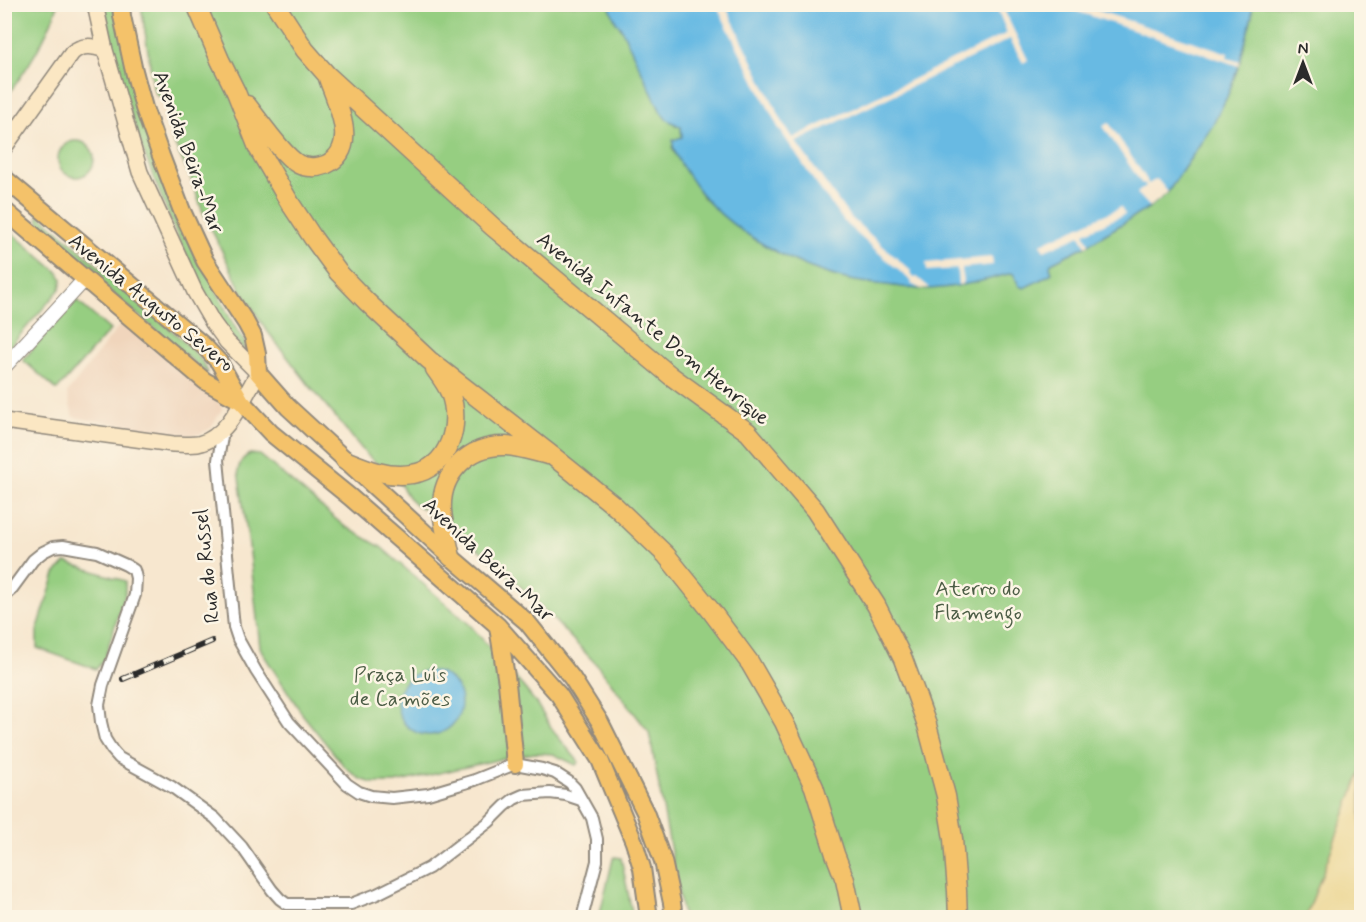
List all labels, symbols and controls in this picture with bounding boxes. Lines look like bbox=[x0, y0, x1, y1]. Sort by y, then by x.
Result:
north arrow bbox=[1273, 33, 1333, 93]
text: N bbox=[1298, 39, 1308, 60]
street label: Avenida Beira-Mar bbox=[146, 67, 230, 237]
street label: Avenida Infante Dom Henrique bbox=[531, 226, 776, 432]
street label: Avenida Augusto Severo bbox=[62, 227, 240, 379]
street label: Avenida Beira-Mar bbox=[416, 491, 560, 629]
street label: Rua do Russel bbox=[187, 507, 227, 625]
park label: Aterro do Flamengo bbox=[934, 575, 1022, 629]
park label: Praça Luís de Camões bbox=[350, 661, 450, 713]

